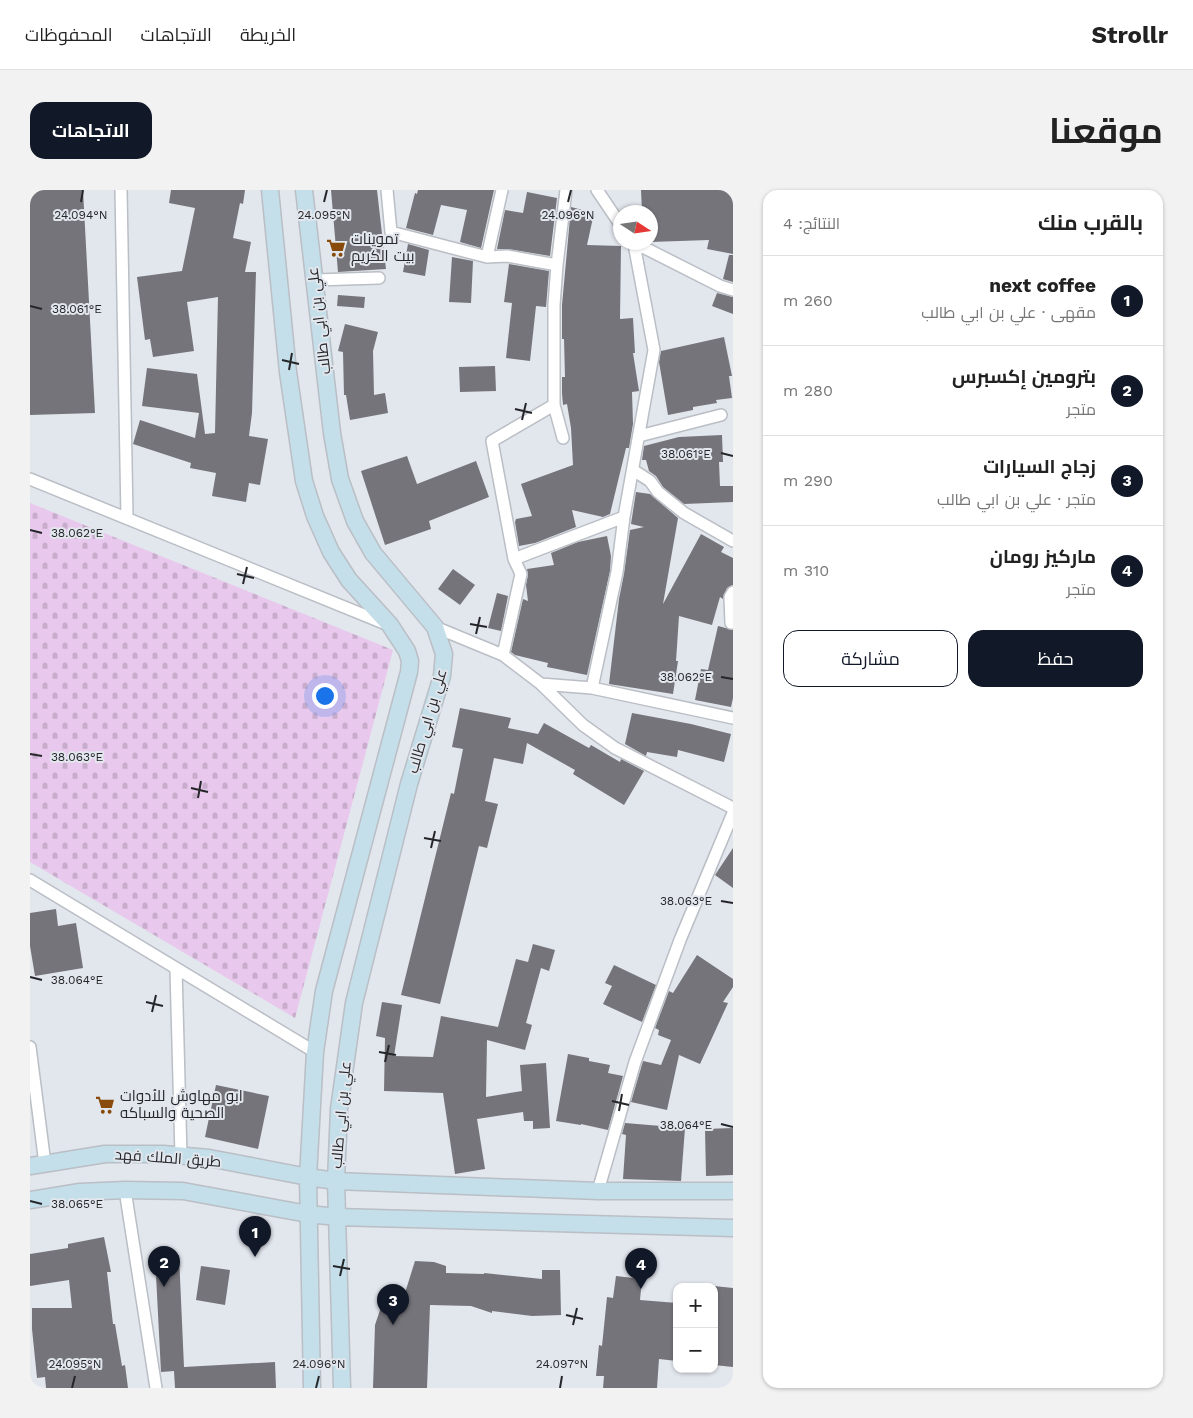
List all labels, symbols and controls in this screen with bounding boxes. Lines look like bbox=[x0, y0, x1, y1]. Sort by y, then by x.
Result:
text: Strollr bbox=[1091, 21, 1168, 49]
text: المحفوظات bbox=[25, 24, 113, 45]
text: الاتجاهات bbox=[141, 24, 212, 45]
text: الخريطة bbox=[240, 24, 296, 45]
button: الاتجاهات bbox=[30, 102, 152, 159]
text: موقعنا bbox=[1049, 110, 1163, 152]
north arrow bbox=[613, 205, 658, 250]
text: 24.094°N bbox=[54, 208, 108, 222]
text: 24.095°N bbox=[298, 208, 350, 222]
text: 24.096°N bbox=[541, 208, 595, 222]
text: بالقرب منك bbox=[1038, 210, 1143, 235]
text: النتائج: 4 bbox=[783, 214, 840, 233]
place label: تموينات بيت الكريم bbox=[351, 230, 414, 266]
supermarket icon: تموينات بيت الكريم bbox=[325, 237, 347, 259]
street label: علي بن ابي طالب bbox=[304, 266, 337, 376]
text: next coffee bbox=[989, 274, 1096, 297]
text: 260 m bbox=[783, 291, 833, 310]
text: 1 bbox=[1124, 291, 1130, 310]
text: 38.061°E bbox=[52, 302, 102, 316]
text: مقهى · علي بن ابي طالب bbox=[921, 303, 1096, 322]
text: بترومين إكسبرس bbox=[952, 365, 1096, 388]
text: 280 m bbox=[783, 381, 833, 400]
text: 2 bbox=[1122, 381, 1132, 400]
text: متجر bbox=[1067, 400, 1096, 419]
text: 38.061°E bbox=[661, 447, 711, 461]
text: زجاج السيارات bbox=[983, 455, 1096, 478]
text: 290 m bbox=[783, 471, 833, 490]
text: 3 bbox=[1122, 471, 1132, 490]
text: متجر · علي بن ابي طالب bbox=[937, 490, 1096, 509]
text: 38.062°E bbox=[51, 526, 103, 540]
text: ماركيز رومان bbox=[990, 545, 1096, 568]
text: 310 m bbox=[783, 561, 829, 580]
text: 4 bbox=[1122, 561, 1132, 580]
text: متجر bbox=[1067, 580, 1096, 599]
button: مشاركة bbox=[783, 630, 958, 687]
button: حفظ bbox=[968, 630, 1143, 687]
street label: علي بن ابي طالب bbox=[403, 667, 453, 776]
text: 38.062°E bbox=[660, 670, 712, 684]
your location bbox=[312, 683, 338, 709]
text: 38.063°E bbox=[51, 750, 103, 764]
text: 38.063°E bbox=[660, 894, 712, 908]
text: 38.064°E bbox=[51, 973, 104, 987]
street label: علي بن ابي طالب bbox=[327, 1061, 358, 1170]
place label: ابو مهاوش للأدوات الصحية والسباكه bbox=[120, 1087, 243, 1122]
supermarket icon: ابو مهاوش للأدوات الصحية والسباكه bbox=[94, 1094, 116, 1116]
text: 38.064°E bbox=[660, 1118, 713, 1132]
street label: طريق الملك فهد bbox=[114, 1145, 222, 1172]
text: 38.065°E bbox=[51, 1197, 103, 1211]
pin: 1 bbox=[239, 1216, 271, 1257]
pin: 2 bbox=[148, 1246, 180, 1287]
pin: 4 bbox=[625, 1248, 657, 1289]
map controls bbox=[673, 1283, 718, 1373]
button: + bbox=[673, 1283, 718, 1328]
pin: 3 bbox=[377, 1284, 409, 1325]
button: − bbox=[673, 1328, 718, 1373]
text: 24.095°N bbox=[49, 1357, 101, 1371]
text: 24.096°N bbox=[292, 1357, 346, 1371]
text: 24.097°N bbox=[536, 1357, 588, 1371]

